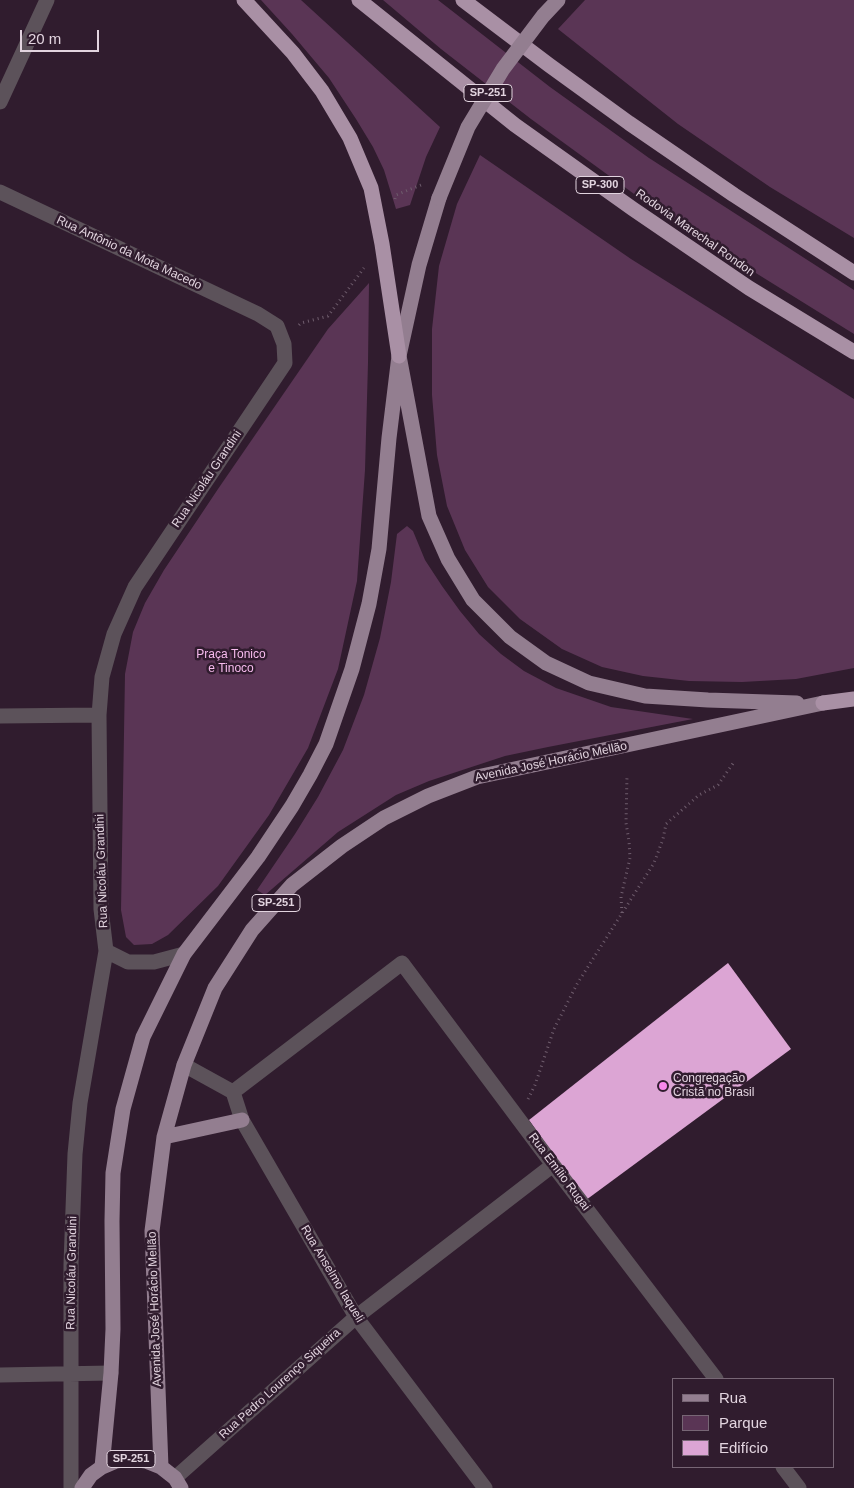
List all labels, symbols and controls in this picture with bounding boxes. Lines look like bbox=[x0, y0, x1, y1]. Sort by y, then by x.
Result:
scale bar bbox=[22, 20, 101, 52]
text: 20 m bbox=[28, 30, 61, 47]
road number: SP-251 bbox=[464, 85, 512, 102]
road number: SP-300 bbox=[576, 176, 624, 194]
street label: Rodovia Marechal Rondon bbox=[633, 186, 757, 280]
street label: Rua Antônio da Mota Macedo bbox=[54, 213, 204, 293]
street label: Rua Nicoláu Grandini bbox=[169, 428, 245, 530]
park label: Praça Tonico e Tinoco bbox=[196, 648, 266, 676]
street label: Avenida José Horácio Mellão bbox=[474, 739, 628, 785]
street label: Rua Nicoláu Grandini bbox=[93, 814, 111, 928]
road number: SP-251 bbox=[252, 894, 300, 911]
place label: Congregação Cristã no Brasil bbox=[673, 1072, 754, 1100]
marker: Congregação Cristã no Brasil bbox=[657, 1080, 669, 1092]
street label: Rua Emílio Rugai bbox=[525, 1130, 593, 1214]
street label: Rua Nicoláu Grandini bbox=[64, 1216, 80, 1330]
street label: Rua Anselmo Iaqueli bbox=[297, 1223, 367, 1325]
street label: Avenida José Horácio Mellão bbox=[145, 1231, 165, 1387]
street label: Rua Pedro Lourenço Siqueira bbox=[216, 1326, 344, 1442]
legend bbox=[672, 1378, 834, 1468]
text: Rua bbox=[719, 1389, 747, 1406]
text: Parque bbox=[719, 1414, 767, 1431]
text: Edifício bbox=[719, 1439, 768, 1456]
road number: SP-251 bbox=[107, 1450, 155, 1468]

